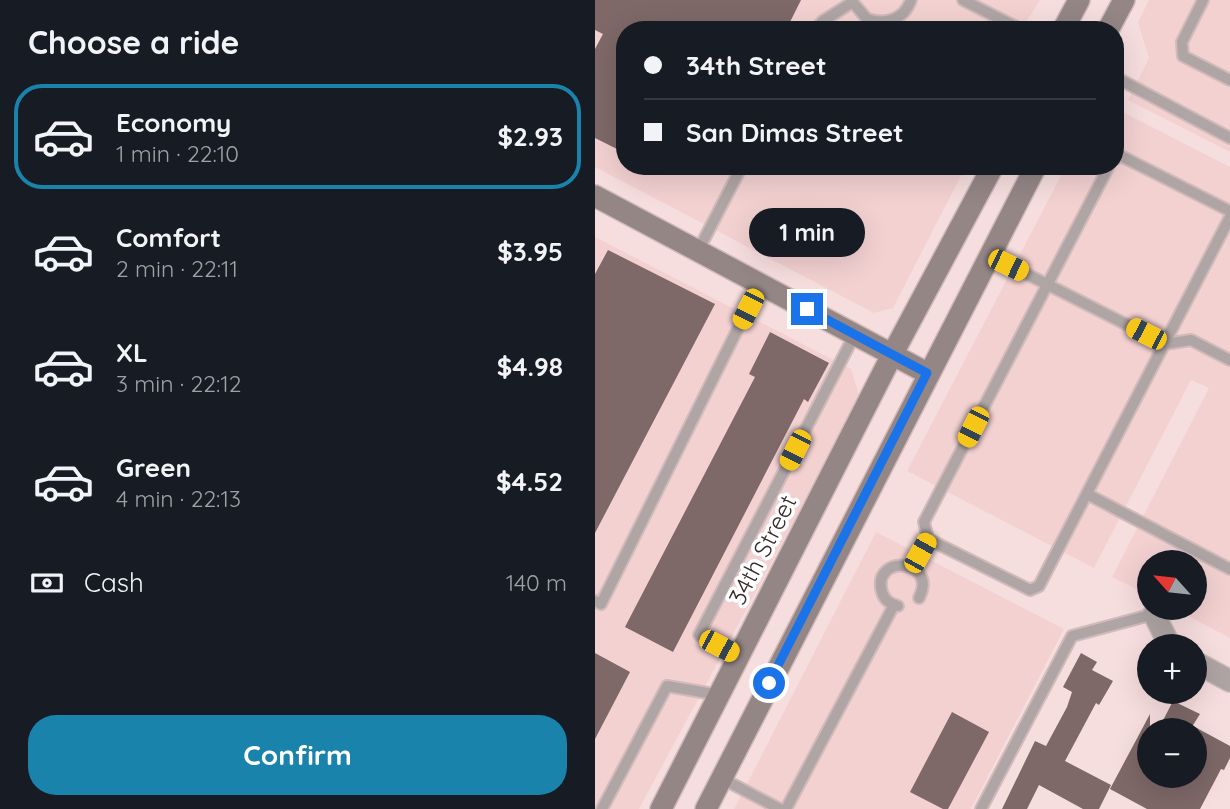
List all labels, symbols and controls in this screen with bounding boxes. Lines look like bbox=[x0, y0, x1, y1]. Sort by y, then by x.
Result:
text: Choose a ride bbox=[28, 22, 240, 62]
text: 34th Street bbox=[686, 49, 827, 82]
icon: car bbox=[32, 105, 95, 168]
text: Economy bbox=[116, 106, 231, 139]
text: San Dimas Street bbox=[686, 116, 904, 149]
text: $2.93 bbox=[497, 120, 563, 153]
text: 1 min · 22:10 bbox=[116, 139, 239, 168]
callout: 1 min bbox=[749, 208, 865, 256]
text: 1 min bbox=[779, 218, 835, 247]
icon: car bbox=[32, 220, 95, 283]
text: Comfort bbox=[116, 221, 221, 254]
text: $3.95 bbox=[497, 235, 563, 268]
car bbox=[985, 246, 1032, 284]
text: 2 min · 22:11 bbox=[116, 254, 238, 283]
car bbox=[730, 286, 767, 332]
route end bbox=[791, 293, 823, 325]
car bbox=[1123, 315, 1170, 353]
icon: car bbox=[32, 335, 95, 398]
text: XL bbox=[116, 336, 148, 369]
text: $4.98 bbox=[497, 350, 563, 383]
text: 3 min · 22:12 bbox=[116, 369, 242, 398]
car bbox=[955, 404, 992, 450]
car bbox=[777, 427, 814, 473]
icon: car bbox=[32, 450, 95, 513]
text: Green bbox=[116, 451, 191, 484]
text: $4.52 bbox=[496, 465, 563, 498]
text: 4 min · 22:13 bbox=[116, 484, 241, 513]
street label: 34th Street bbox=[722, 490, 803, 609]
car bbox=[901, 530, 940, 576]
north arrow bbox=[1137, 550, 1207, 620]
map controls bbox=[1137, 550, 1207, 788]
icon: cash bbox=[28, 564, 66, 602]
text: Cash bbox=[84, 566, 144, 599]
text: 140 m bbox=[506, 568, 567, 597]
car bbox=[696, 627, 743, 665]
button: + bbox=[1137, 634, 1207, 704]
route start bbox=[753, 667, 785, 699]
button: Confirm bbox=[28, 715, 567, 795]
button: − bbox=[1137, 718, 1207, 788]

